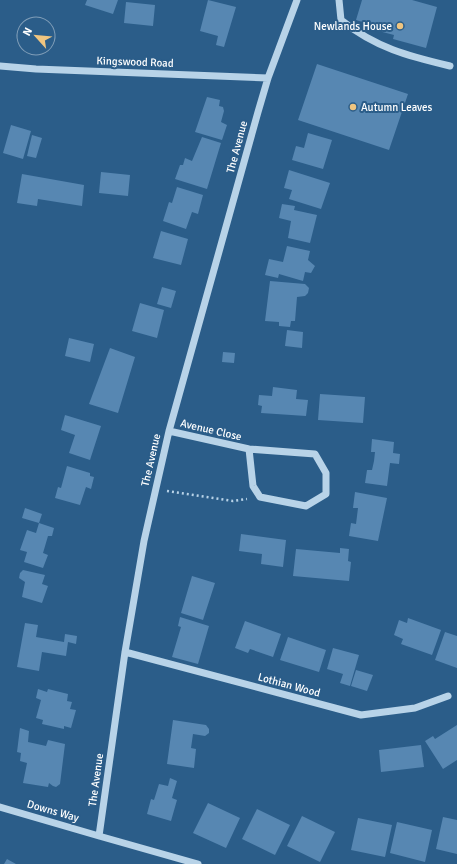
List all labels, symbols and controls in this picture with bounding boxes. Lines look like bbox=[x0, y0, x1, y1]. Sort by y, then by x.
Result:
north arrow bbox=[16, 16, 56, 56]
place label: Newlands House bbox=[314, 20, 392, 33]
marker: Newlands House bbox=[395, 21, 405, 31]
text: N bbox=[20, 25, 35, 38]
street label: Kingswood Road bbox=[96, 54, 174, 70]
place label: Autumn Leaves bbox=[361, 101, 432, 114]
marker: Autumn Leaves bbox=[348, 102, 358, 112]
street label: The Avenue bbox=[224, 119, 250, 175]
street label: Avenue Close bbox=[179, 417, 243, 443]
street label: The Avenue bbox=[139, 432, 163, 488]
street label: Lothian Wood bbox=[256, 670, 322, 700]
street label: The Avenue bbox=[86, 752, 106, 808]
street label: Downs Way bbox=[26, 797, 81, 825]

